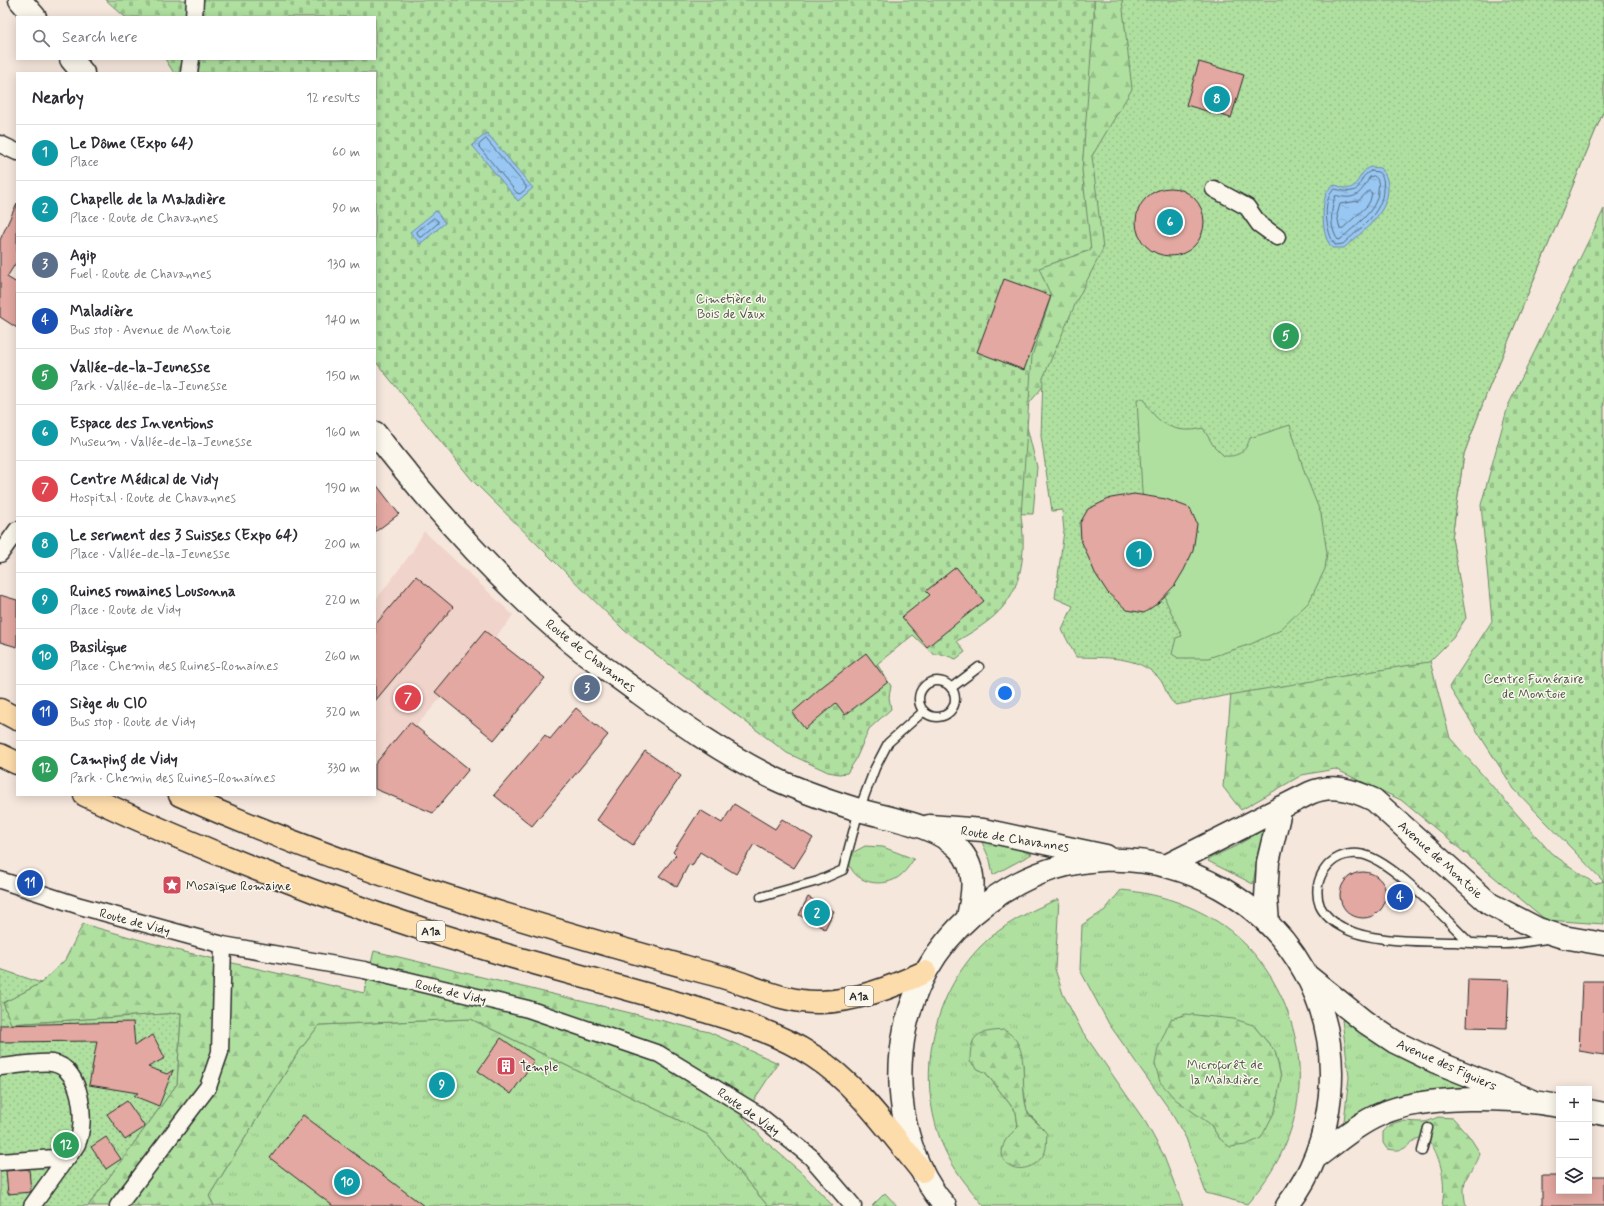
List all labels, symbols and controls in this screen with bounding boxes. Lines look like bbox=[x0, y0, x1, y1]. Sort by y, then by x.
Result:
search box bbox=[16, 16, 376, 60]
icon: search bbox=[30, 27, 52, 49]
text: Search here bbox=[62, 28, 138, 48]
pin: 8 bbox=[1204, 84, 1230, 114]
text: Nearby bbox=[32, 87, 84, 109]
text: 12 results bbox=[306, 90, 360, 107]
text: Le Dôme (Expo 64) bbox=[70, 134, 193, 154]
text: 1 bbox=[42, 144, 48, 161]
text: 60 m bbox=[332, 144, 360, 161]
text: Place bbox=[70, 154, 99, 171]
text: Chapelle de la Maladière bbox=[70, 190, 226, 210]
text: 2 bbox=[42, 200, 48, 217]
text: 90 m bbox=[332, 200, 360, 217]
pin: 6 bbox=[1157, 207, 1183, 237]
text: Place · Route de Chavannes bbox=[70, 210, 218, 227]
text: Agip bbox=[70, 246, 96, 266]
text: 3 bbox=[42, 256, 48, 273]
text: 130 m bbox=[327, 256, 360, 273]
text: Fuel · Route de Chavannes bbox=[70, 266, 211, 283]
park label: Cimetière du Bois de Vaux bbox=[696, 291, 767, 323]
text: Maladière bbox=[70, 302, 133, 322]
text: 4 bbox=[41, 312, 49, 329]
text: 140 m bbox=[325, 312, 360, 329]
pin: 5 bbox=[1273, 321, 1299, 351]
text: Bus stop · Avenue de Montoie bbox=[70, 322, 232, 339]
text: Vallée-de-la-Jeunesse bbox=[70, 358, 210, 378]
text: 5 bbox=[41, 368, 49, 385]
text: 150 m bbox=[326, 368, 360, 385]
text: Park · Vallée-de-la-Jeunesse bbox=[70, 378, 227, 395]
text: Espace des Inventions bbox=[70, 414, 214, 434]
text: 6 bbox=[42, 424, 48, 441]
text: 160 m bbox=[325, 424, 360, 441]
text: Museum · Vallée-de-la-Jeunesse bbox=[70, 434, 252, 451]
text: Centre Médical de Vidy bbox=[70, 470, 219, 490]
text: 7 bbox=[41, 480, 49, 497]
text: 190 m bbox=[325, 480, 360, 497]
text: Hospital · Route de Chavannes bbox=[70, 490, 236, 507]
text: Le serment des 3 Suisses (Expo 64) bbox=[70, 526, 297, 546]
text: 8 bbox=[41, 536, 49, 553]
text: 200 m bbox=[325, 536, 360, 553]
pin: 1 bbox=[1126, 539, 1152, 569]
text: Place · Vallée-de-la-Jeunesse bbox=[70, 546, 230, 563]
text: Ruines romaines Lousonna bbox=[70, 582, 236, 602]
text: 9 bbox=[42, 592, 48, 609]
text: 220 m bbox=[325, 592, 360, 609]
text: Place · Route de Vidy bbox=[70, 602, 181, 619]
street label: Route de Chavannes bbox=[542, 616, 638, 697]
text: Basilique bbox=[70, 638, 127, 658]
text: 10 bbox=[38, 648, 52, 665]
text: 260 m bbox=[325, 648, 360, 665]
text: Place · Chemin des Ruines-Romaines bbox=[70, 658, 278, 675]
park label: Centre Funéraire de Montoie bbox=[1484, 671, 1584, 703]
pin: 3 bbox=[574, 673, 600, 703]
pin: 7 bbox=[395, 683, 421, 713]
your location bbox=[995, 683, 1015, 703]
text: Siège du CIO bbox=[70, 694, 147, 714]
text: 11 bbox=[39, 704, 51, 721]
text: 320 m bbox=[326, 704, 360, 721]
text: Bus stop · Route de Vidy bbox=[70, 714, 196, 731]
text: Camping de Vidy bbox=[70, 750, 178, 770]
text: 12 bbox=[39, 760, 51, 777]
text: 330 m bbox=[327, 760, 360, 777]
text: Park · Chemin des Ruines-Romaines bbox=[70, 770, 275, 787]
street label: Avenue de Montoie bbox=[1394, 818, 1486, 903]
street label: Route de Chavannes bbox=[959, 823, 1070, 856]
pin: 11 bbox=[17, 868, 43, 898]
place icon: Mosaïque Romaine bbox=[161, 874, 183, 896]
place label: Mosaïque Romaine bbox=[186, 878, 291, 895]
pin: 4 bbox=[1387, 882, 1413, 912]
pin: 2 bbox=[804, 898, 830, 928]
street label: Route de Vidy bbox=[97, 905, 172, 940]
road number: A1a bbox=[417, 921, 445, 941]
street label: Route de Vidy bbox=[413, 976, 488, 1009]
road number: A1a bbox=[845, 986, 873, 1006]
street label: Avenue des Figuiers bbox=[1394, 1036, 1499, 1095]
building icon: Temple bbox=[495, 1055, 517, 1077]
park label: Microforêt de la Maladière bbox=[1187, 1057, 1263, 1089]
place label: Temple bbox=[520, 1059, 559, 1076]
pin: 9 bbox=[429, 1070, 455, 1100]
street label: Route de Vidy bbox=[714, 1084, 783, 1140]
map controls bbox=[1556, 1086, 1592, 1194]
button: + bbox=[1556, 1086, 1592, 1122]
button: − bbox=[1556, 1122, 1592, 1158]
pin: 12 bbox=[53, 1130, 79, 1160]
button: layers bbox=[1556, 1158, 1592, 1194]
pin: 10 bbox=[334, 1167, 360, 1197]

